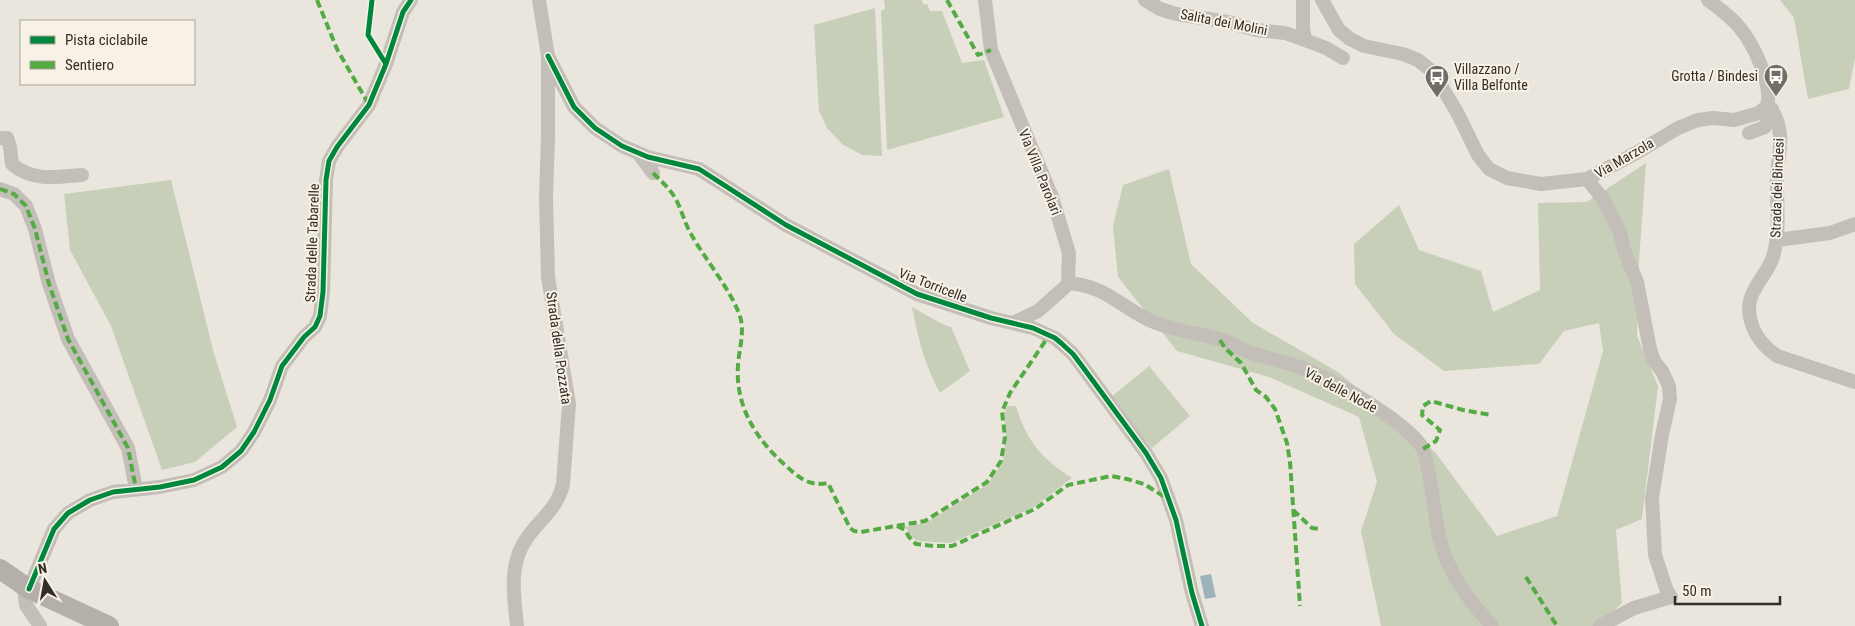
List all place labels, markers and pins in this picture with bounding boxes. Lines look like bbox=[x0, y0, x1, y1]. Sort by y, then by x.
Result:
place label: Villazzano / Villa Belfonte bbox=[1454, 61, 1528, 93]
bus stop icon: Grotta / Bindesi bbox=[1763, 63, 1789, 97]
bus stop icon: Villazzano / Villa Belfonte bbox=[1424, 64, 1450, 98]
place label: Grotta / Bindesi bbox=[1671, 68, 1758, 84]

